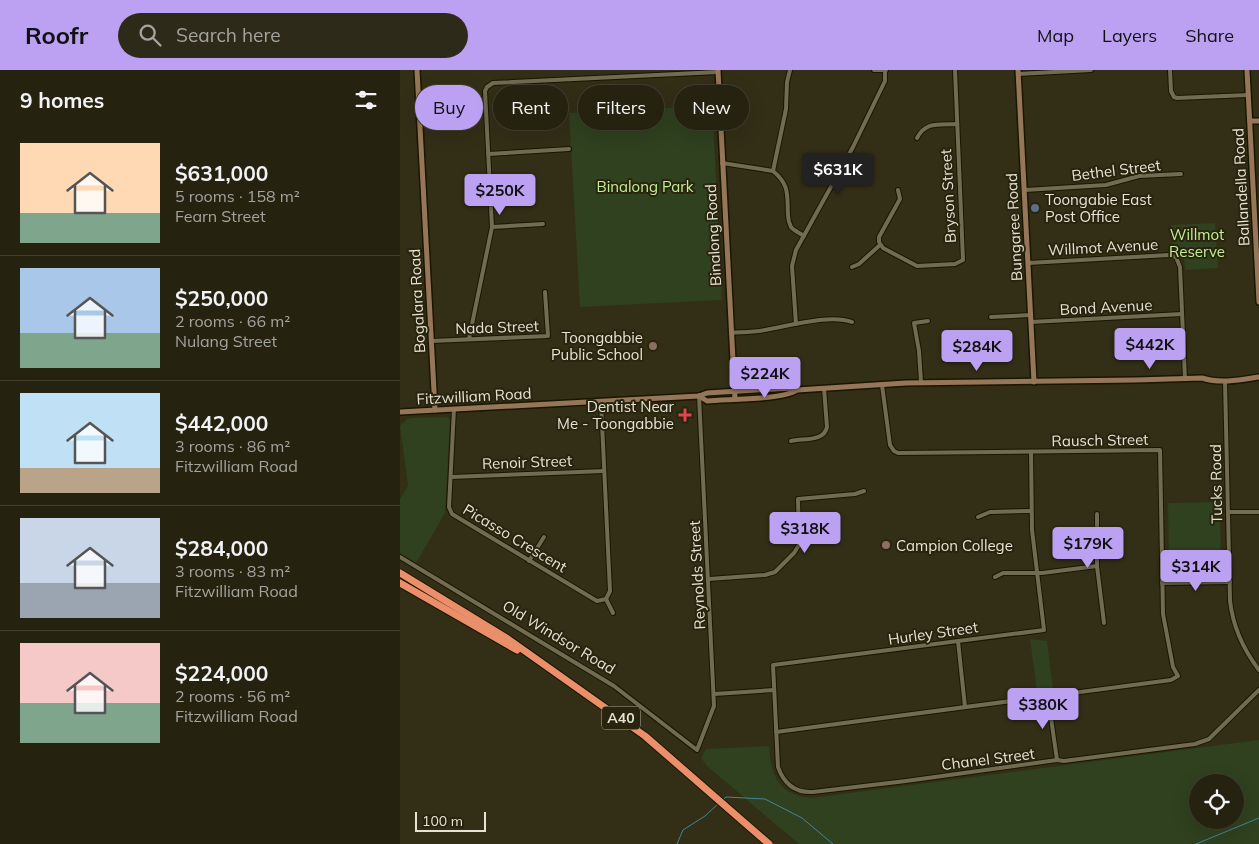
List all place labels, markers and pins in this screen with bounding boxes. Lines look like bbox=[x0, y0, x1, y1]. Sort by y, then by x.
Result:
pin: $631K bbox=[803, 152, 873, 195]
pin: $250K bbox=[465, 174, 535, 216]
place label: Toongabie East Post Office bbox=[1045, 190, 1152, 226]
marker: Toongabie East Post Office bbox=[1029, 202, 1041, 214]
place label: Toongabbie Public School bbox=[551, 328, 643, 364]
pin: $442K bbox=[1115, 328, 1185, 370]
pin: $284K bbox=[942, 330, 1012, 372]
marker: Toongabbie Public School bbox=[647, 340, 659, 352]
pin: $224K bbox=[730, 356, 800, 399]
place label: Dentist Near Me - Toongabbie bbox=[557, 397, 675, 433]
marker: Dentist Near Me - Toongabbie bbox=[678, 408, 692, 422]
pin: $318K bbox=[770, 512, 840, 554]
pin: $179K bbox=[1053, 526, 1123, 569]
place label: Campion College bbox=[896, 536, 1013, 555]
marker: Campion College bbox=[880, 539, 892, 551]
pin: $314K bbox=[1161, 550, 1231, 592]
pin: $380K bbox=[1008, 688, 1078, 730]

